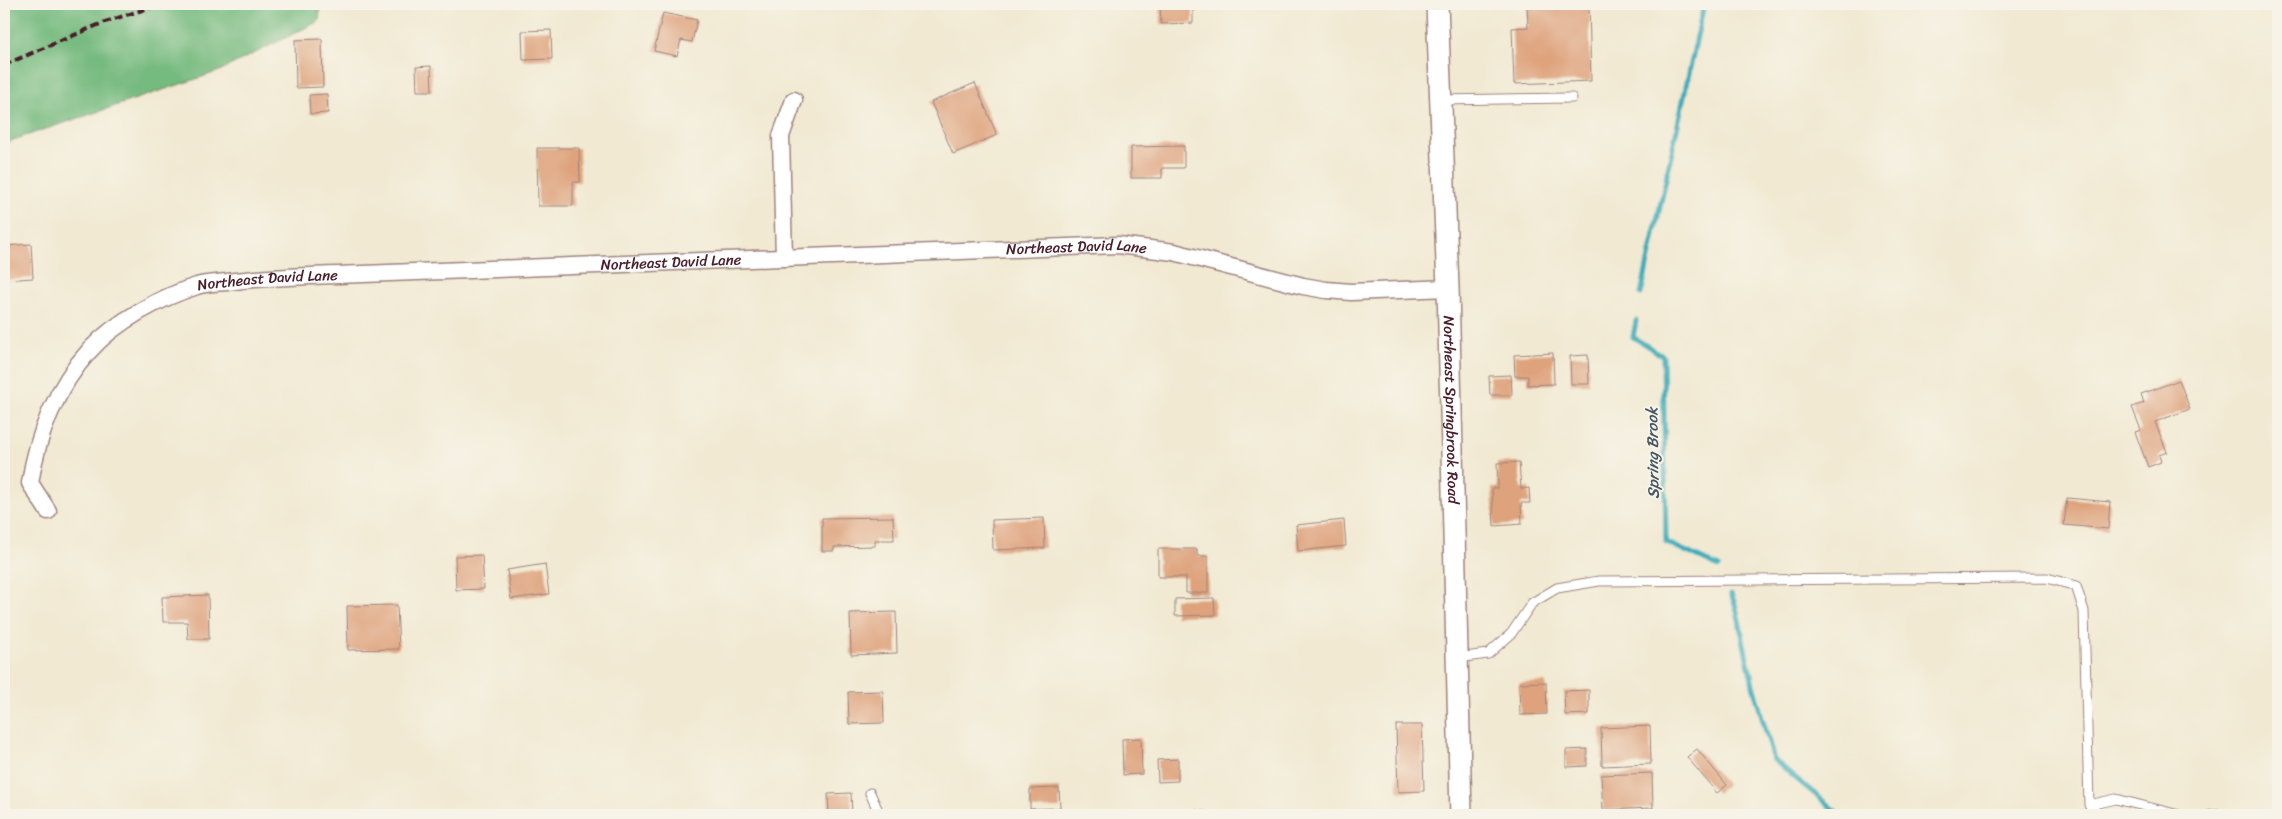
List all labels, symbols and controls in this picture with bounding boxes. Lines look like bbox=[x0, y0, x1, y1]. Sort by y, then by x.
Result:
street label: Northeast David Lane bbox=[1006, 232, 1149, 262]
street label: Northeast David Lane bbox=[600, 246, 742, 278]
street label: Northeast David Lane bbox=[195, 262, 339, 298]
street label: Northeast Springbrook Road bbox=[1436, 315, 1466, 505]
water label: Spring Brook bbox=[1637, 405, 1668, 499]

